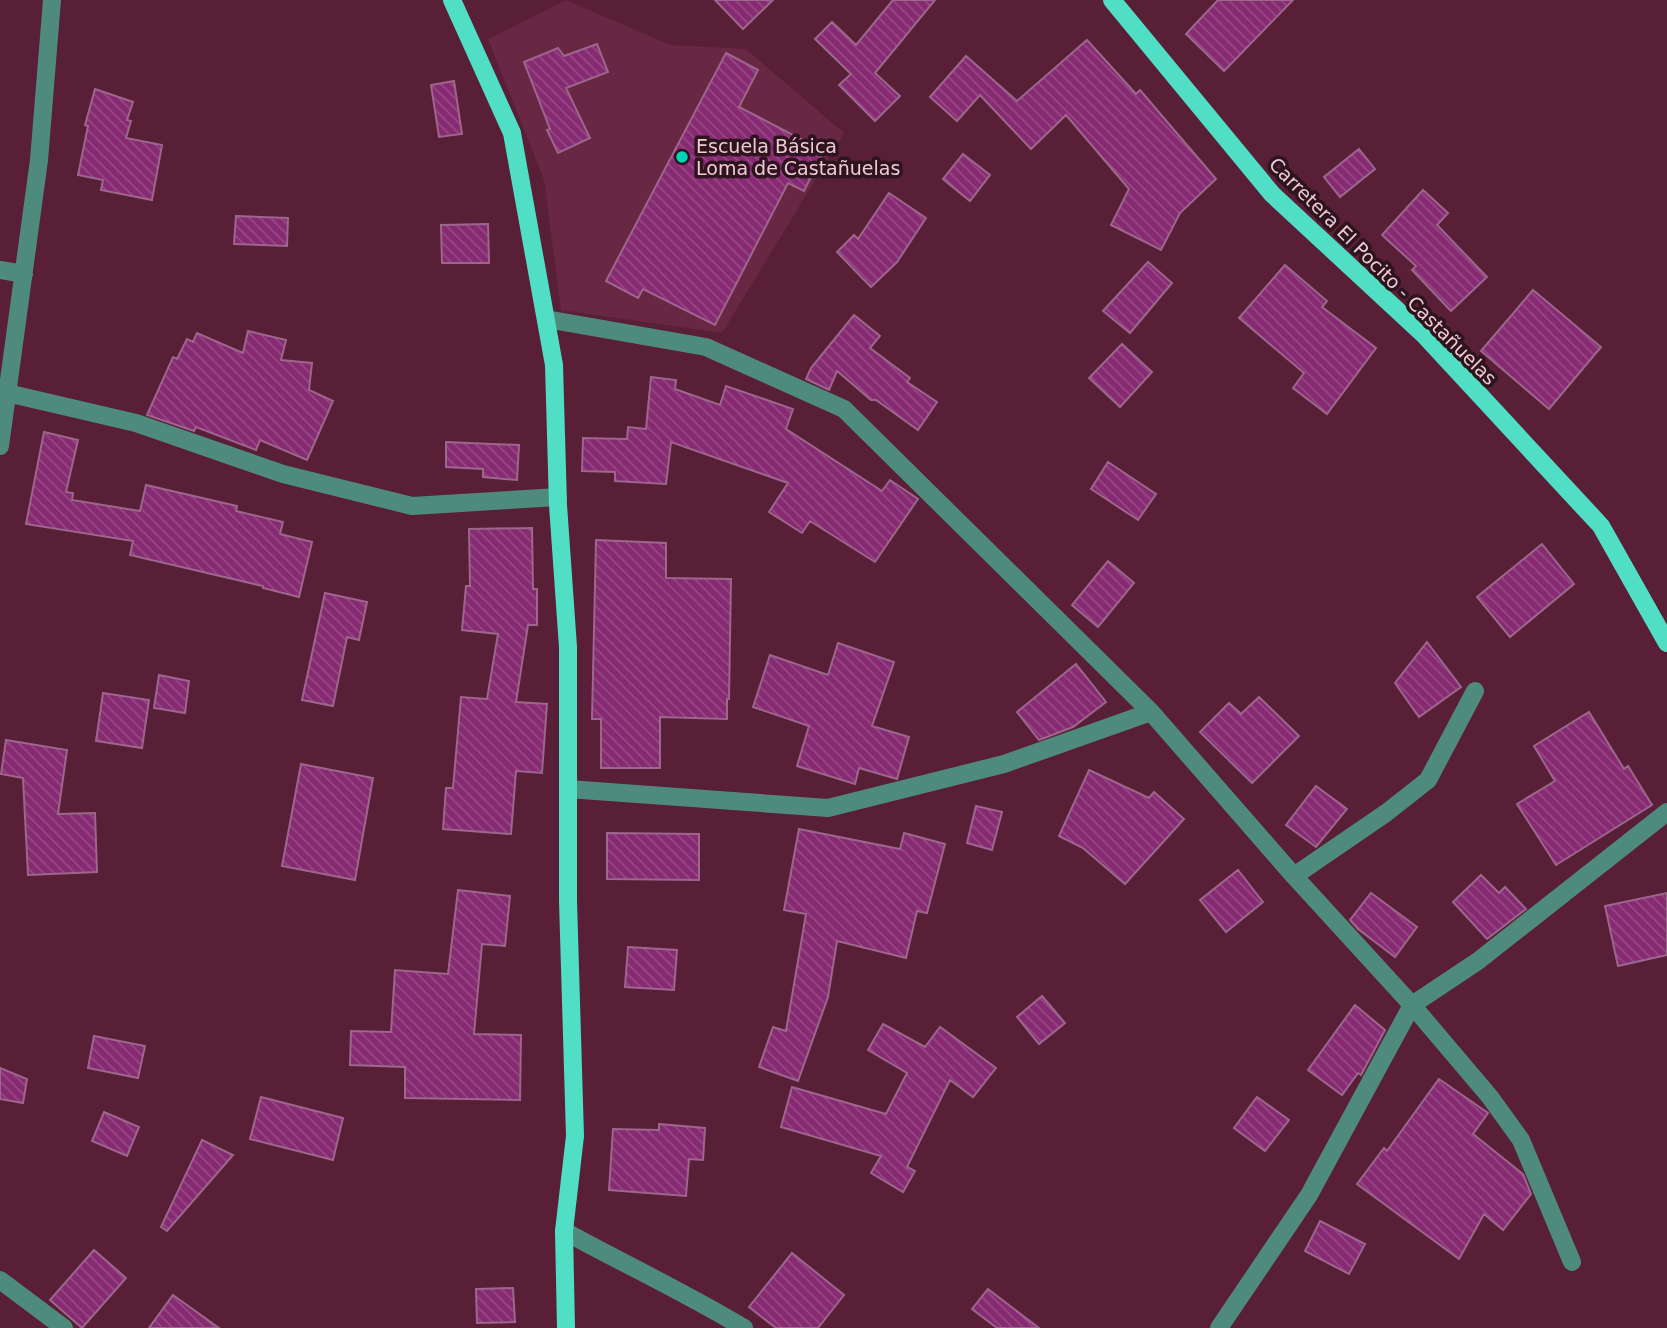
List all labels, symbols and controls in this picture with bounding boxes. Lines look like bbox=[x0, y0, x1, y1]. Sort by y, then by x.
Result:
place label: Escuela Básica Loma de Castañuelas bbox=[696, 135, 900, 179]
marker: Escuela Básica Loma de Castañuelas bbox=[674, 149, 690, 165]
street label: Carretera El Pocito - Castañuelas bbox=[1265, 153, 1501, 389]

